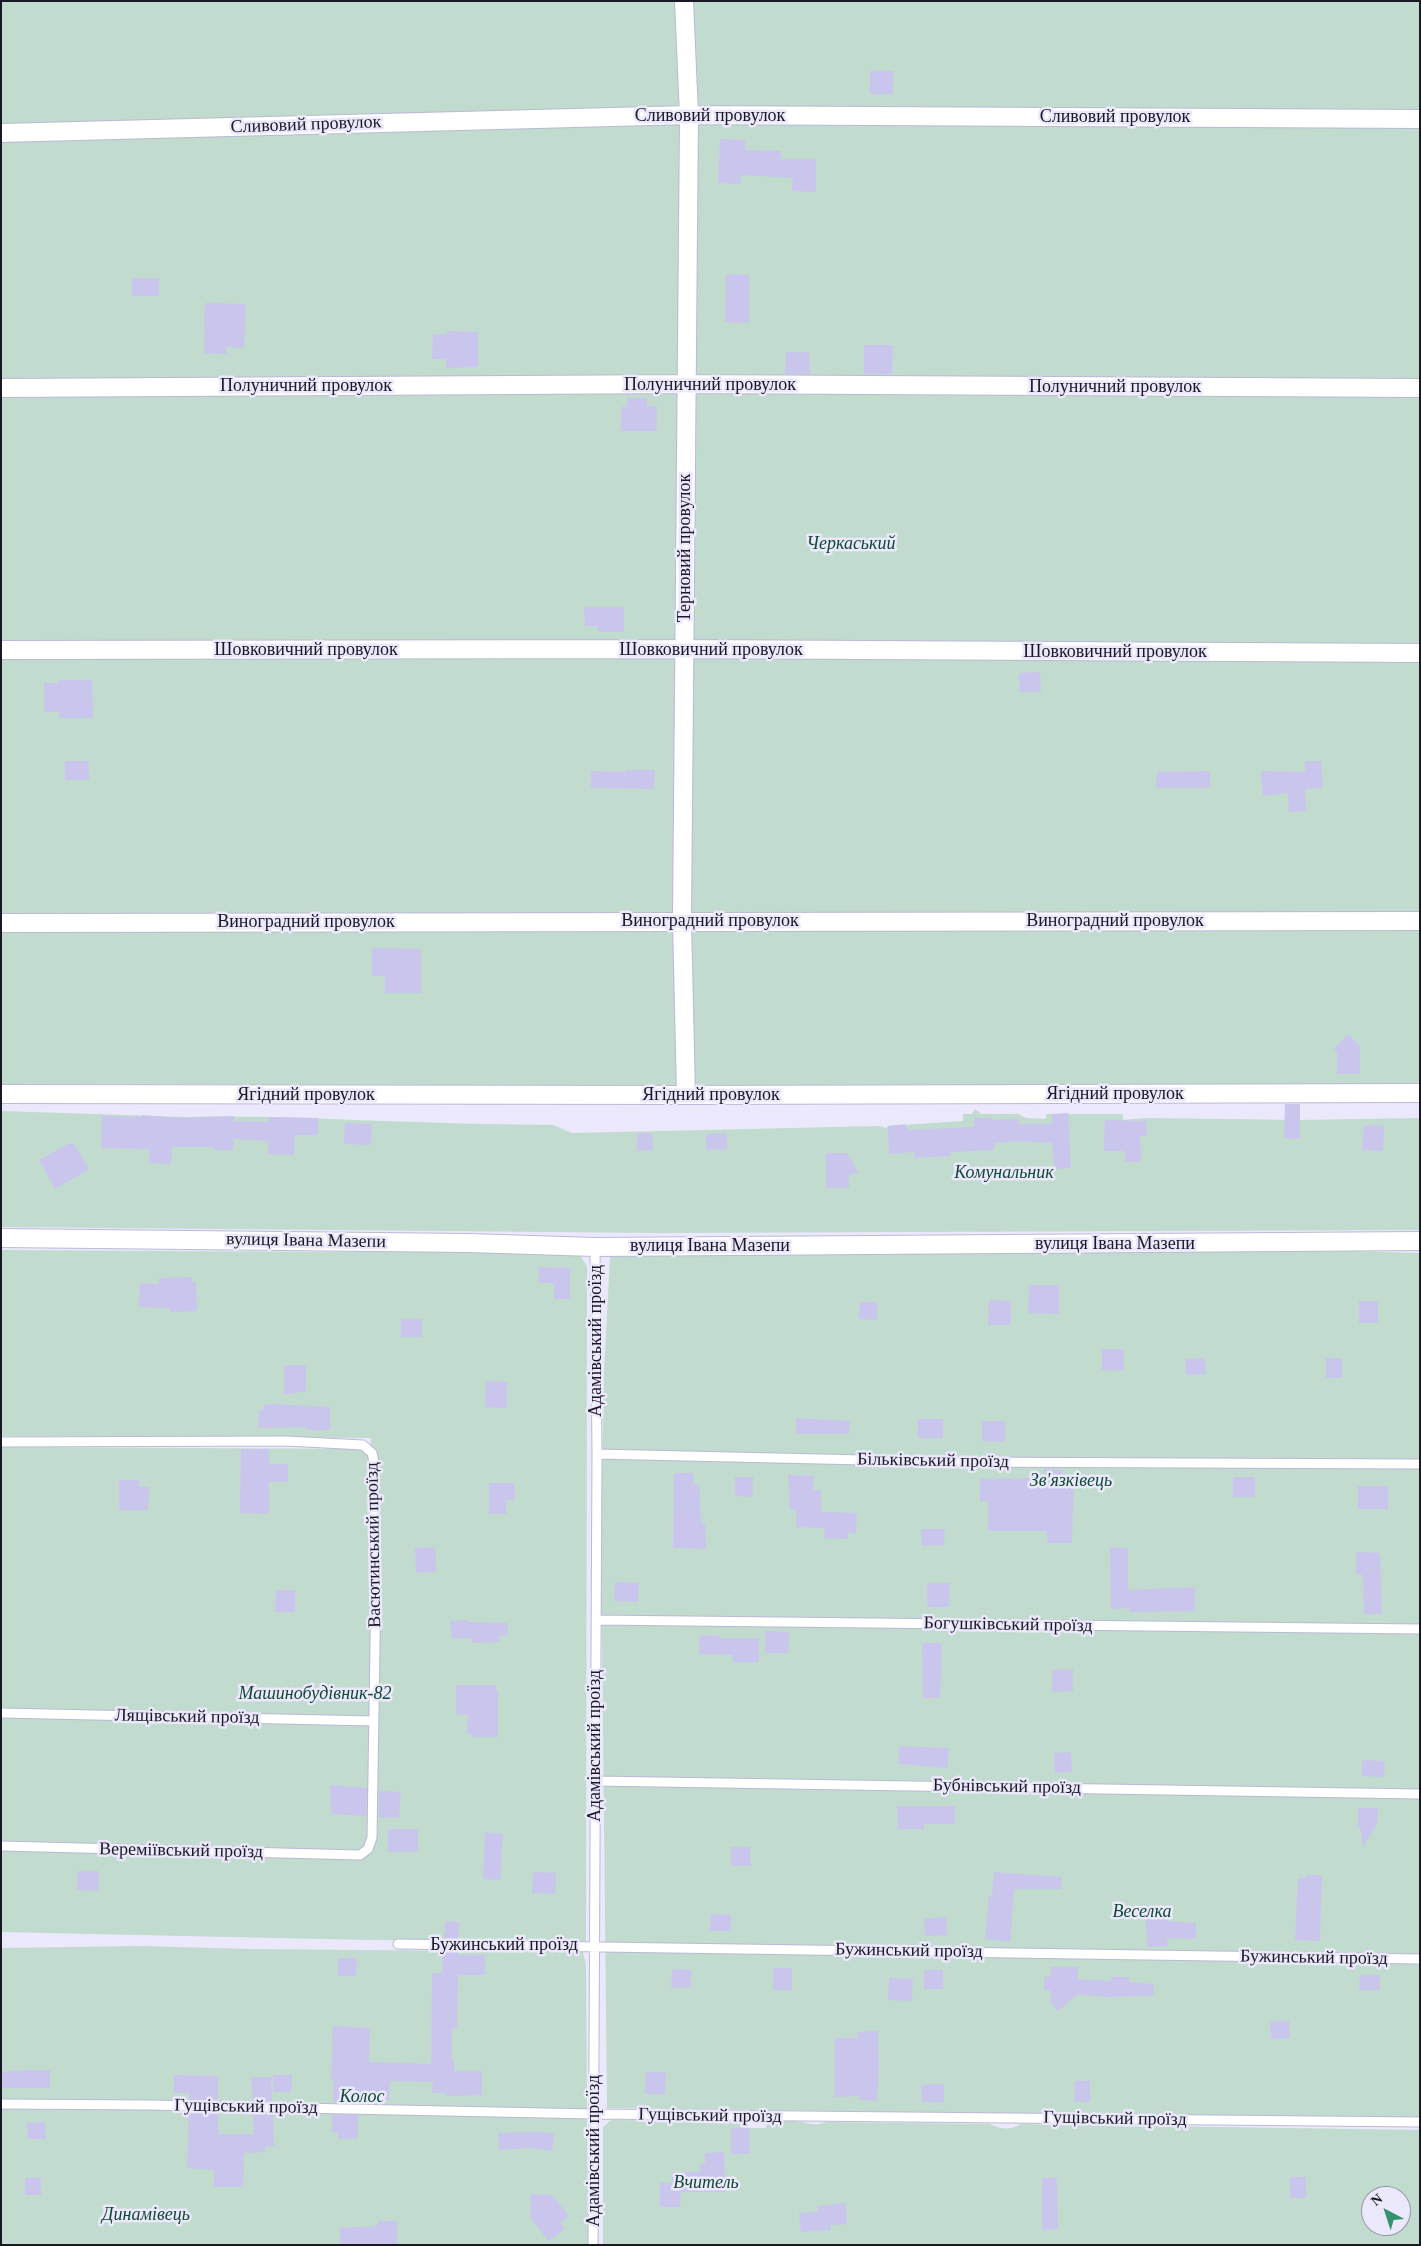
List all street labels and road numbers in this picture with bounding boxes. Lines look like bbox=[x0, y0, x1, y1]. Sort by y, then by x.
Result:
street label: Сливовий провулок bbox=[635, 105, 785, 127]
street label: Сливовий провулок bbox=[1040, 106, 1190, 128]
street label: Сливовий провулок bbox=[230, 112, 382, 138]
street label: Полуничний провулок bbox=[624, 374, 796, 396]
street label: Полуничний провулок bbox=[220, 375, 392, 397]
street label: Полуничний провулок bbox=[1029, 376, 1201, 398]
street label: Терновий провулок bbox=[674, 474, 696, 622]
street label: Шовковичний провулок bbox=[214, 639, 398, 661]
street label: Шовковичний провулок bbox=[619, 639, 803, 661]
street label: Шовковичний провулок bbox=[1023, 641, 1207, 663]
street label: Виноградний провулок bbox=[621, 910, 799, 932]
street label: Виноградний провулок bbox=[1026, 910, 1204, 932]
street label: Виноградний провулок bbox=[217, 911, 395, 933]
street label: Ягідний провулок bbox=[1046, 1083, 1184, 1105]
street label: Ягідний провулок bbox=[237, 1084, 375, 1106]
street label: Ягідний провулок bbox=[642, 1084, 780, 1106]
street label: вулиця Івана Мазепи bbox=[226, 1229, 386, 1253]
street label: вулиця Івана Мазепи bbox=[1035, 1233, 1195, 1255]
street label: вулиця Івана Мазепи bbox=[630, 1235, 790, 1257]
street label: Адамівський проїзд bbox=[585, 1265, 607, 1417]
street label: Більківський проїзд bbox=[857, 1449, 1009, 1473]
street label: Васютинський проїзд bbox=[362, 1462, 386, 1628]
street label: Богушківський проїзд bbox=[923, 1613, 1093, 1637]
street label: Адамівський проїзд bbox=[584, 1670, 606, 1822]
street label: Лящівський проїзд bbox=[114, 1705, 260, 1729]
street label: Бубнівський проїзд bbox=[933, 1775, 1081, 1799]
street label: Вереміївський проїзд bbox=[99, 1839, 263, 1863]
street label: Бужинський проїзд bbox=[430, 1934, 578, 1956]
street label: Бужинський проїзд bbox=[835, 1939, 983, 1963]
street label: Бужинський проїзд bbox=[1240, 1946, 1388, 1970]
street label: Адамівський проїзд bbox=[583, 2075, 605, 2227]
street label: Гущівський проїзд bbox=[174, 2095, 318, 2119]
street label: Гущівський проїзд bbox=[638, 2104, 782, 2128]
street label: Гущівський проїзд bbox=[1043, 2107, 1187, 2131]

